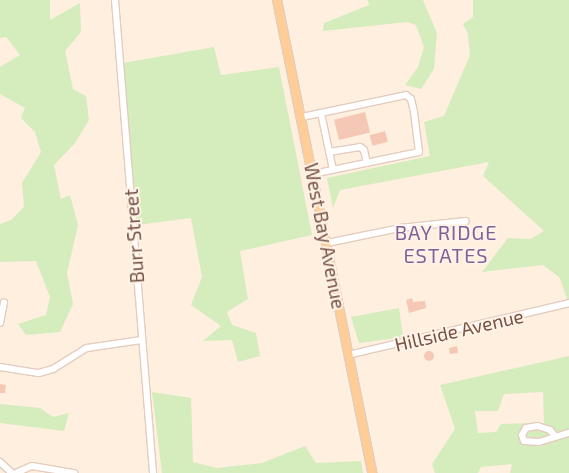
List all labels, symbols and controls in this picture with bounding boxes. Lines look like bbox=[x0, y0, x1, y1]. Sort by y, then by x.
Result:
street label: West Bay Avenue bbox=[300, 161, 350, 311]
street label: Burr Street bbox=[119, 188, 149, 284]
district label: BAY RIDGE ESTATES bbox=[393, 220, 499, 267]
street label: Hillside Avenue bbox=[392, 304, 526, 356]

